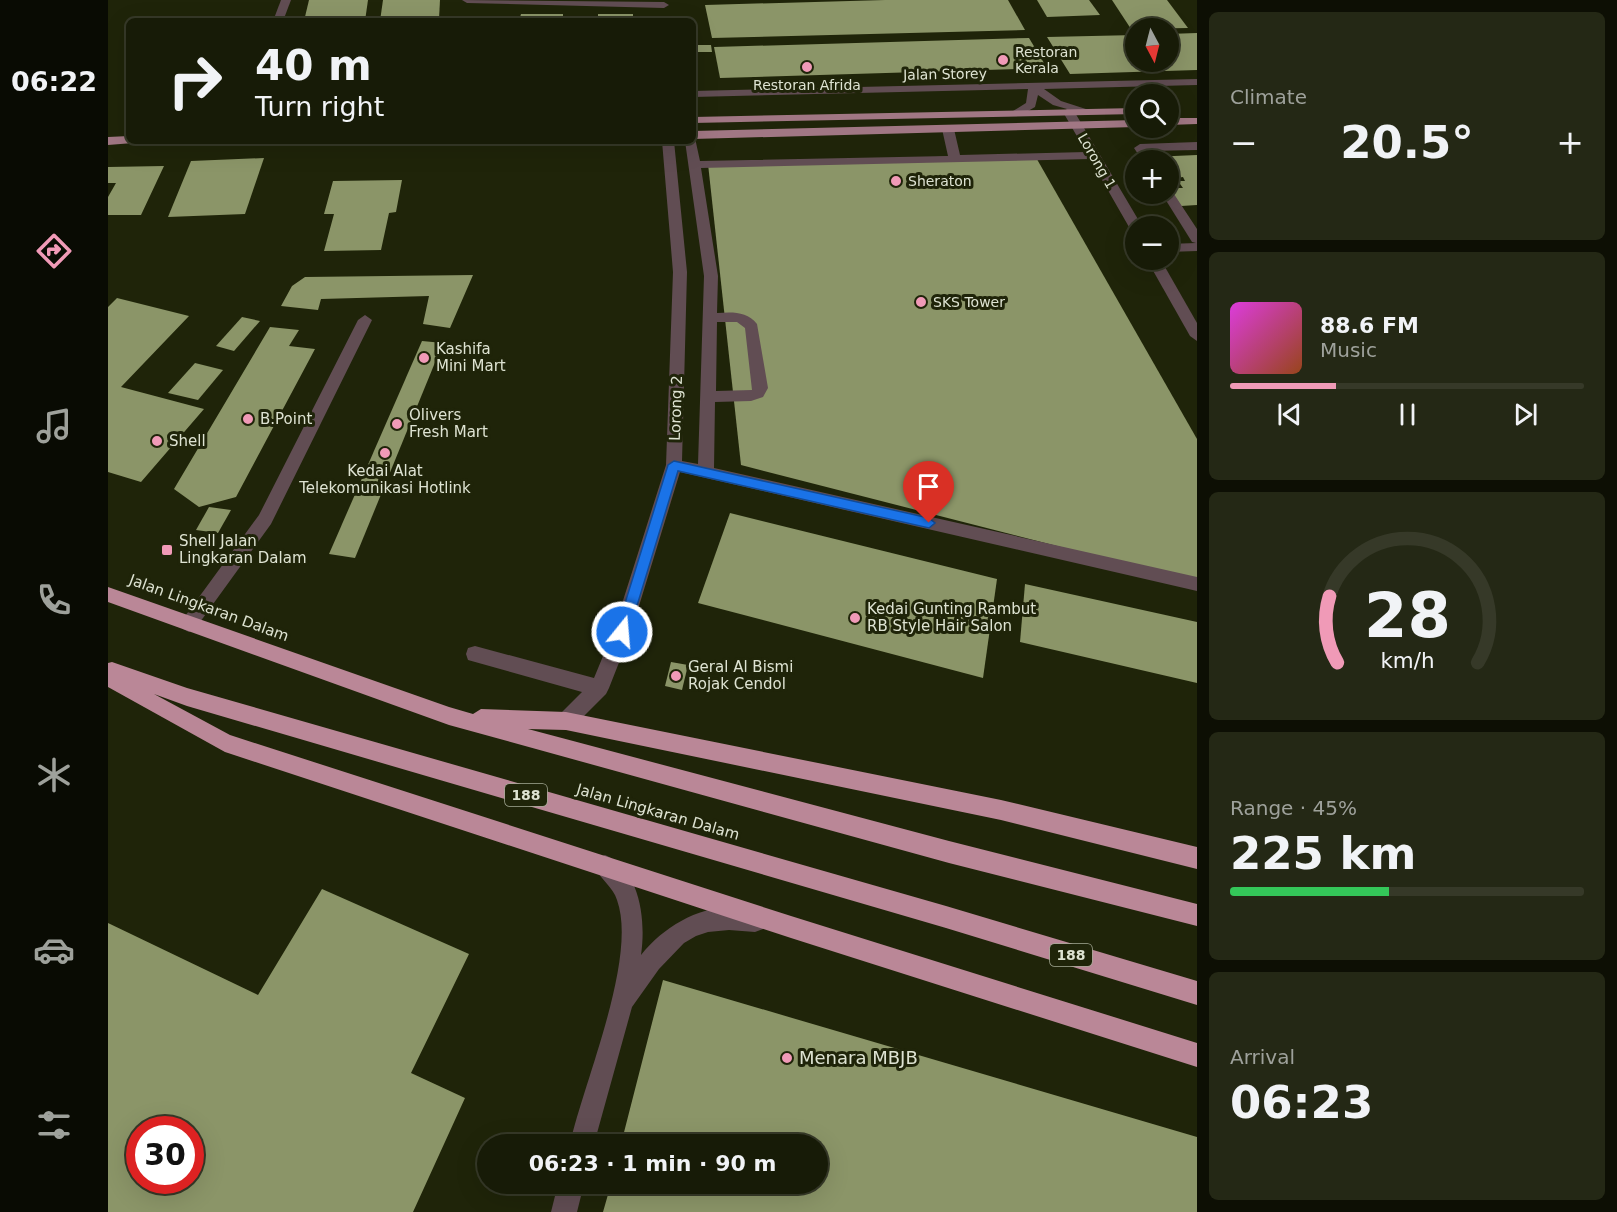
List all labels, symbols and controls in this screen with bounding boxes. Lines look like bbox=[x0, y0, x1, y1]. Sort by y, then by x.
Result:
north arrow bbox=[1125, 18, 1179, 72]
map controls bbox=[1125, 18, 1179, 270]
text: 40 m bbox=[255, 41, 372, 90]
icon: right bbox=[156, 42, 234, 120]
place label: Restoran Kerala bbox=[1015, 44, 1077, 76]
marker: Restoran Kerala bbox=[996, 53, 1010, 67]
marker: Restoran Afrida bbox=[800, 60, 814, 74]
street label: Jalan Storey bbox=[902, 65, 987, 83]
text: 06:22 bbox=[11, 66, 97, 97]
place label: Restoran Afrida bbox=[753, 77, 861, 93]
button: search bbox=[1125, 84, 1179, 138]
text: Climate bbox=[1230, 85, 1307, 109]
text: Turn right bbox=[255, 91, 384, 122]
text: 20.5° bbox=[1340, 116, 1474, 169]
text: − bbox=[1230, 123, 1258, 162]
text: + bbox=[1556, 123, 1584, 162]
street label: Lorong 1 bbox=[1075, 130, 1119, 192]
button: + bbox=[1125, 150, 1179, 204]
place label: Sheraton bbox=[908, 173, 972, 189]
marker: Sheraton bbox=[889, 174, 903, 188]
button: − bbox=[1125, 216, 1179, 270]
icon: directions bbox=[33, 230, 75, 272]
place label: SKS Tower bbox=[933, 294, 1005, 310]
marker: SKS Tower bbox=[914, 295, 928, 309]
text: 88.6 FM bbox=[1320, 313, 1419, 338]
text: Music bbox=[1320, 338, 1377, 362]
place label: Kashifa Mini Mart bbox=[436, 340, 506, 375]
marker: Kashifa Mini Mart bbox=[417, 351, 431, 365]
street label: Lorong 2 bbox=[666, 375, 686, 441]
icon: previous bbox=[1273, 398, 1306, 431]
icon: pause bbox=[1391, 398, 1424, 431]
icon: next bbox=[1509, 398, 1542, 431]
icon: music bbox=[33, 405, 75, 447]
place label: Olivers Fresh Mart bbox=[409, 406, 488, 441]
place label: B.Point bbox=[260, 410, 312, 428]
marker: B.Point bbox=[241, 412, 255, 426]
marker: Olivers Fresh Mart bbox=[390, 417, 404, 431]
place label: Shell bbox=[169, 432, 206, 450]
marker: Shell bbox=[150, 434, 164, 448]
marker: Kedai Alat Telekomunikasi Hotlink bbox=[378, 446, 392, 460]
pin bbox=[903, 461, 954, 523]
place label: Kedai Alat Telekomunikasi Hotlink bbox=[298, 462, 471, 497]
icon: arrive bbox=[912, 470, 945, 503]
place label: Shell Jalan Lingkaran Dalam bbox=[179, 532, 307, 567]
marker: Shell Jalan Lingkaran Dalam bbox=[160, 543, 174, 557]
street label: Jalan Lingkaran Dalam bbox=[126, 570, 291, 645]
icon: phone bbox=[33, 579, 75, 621]
text: 28 bbox=[1364, 579, 1450, 652]
position arrow bbox=[590, 600, 654, 664]
place label: Kedai Gunting Rambut RB Style Hair Salon bbox=[867, 600, 1036, 635]
marker: Kedai Gunting Rambut RB Style Hair Salon bbox=[848, 611, 862, 625]
text: km/h bbox=[1380, 648, 1434, 673]
place label: Geral Al Bismi Rojak Cendol bbox=[688, 658, 793, 693]
marker: Geral Al Bismi Rojak Cendol bbox=[669, 669, 683, 683]
icon: climate bbox=[33, 754, 75, 796]
street label: Jalan Lingkaran Dalam bbox=[573, 780, 742, 844]
road number: 188 bbox=[505, 784, 547, 806]
text: Range · 45% bbox=[1230, 796, 1357, 820]
text: 225 km bbox=[1230, 827, 1416, 880]
icon: car bbox=[33, 929, 75, 971]
road number: 188 bbox=[1050, 944, 1092, 966]
text: Arrival bbox=[1230, 1045, 1295, 1069]
place label: Menara MBJB bbox=[799, 1047, 918, 1068]
marker: Menara MBJB bbox=[780, 1051, 794, 1065]
text: 06:23 bbox=[1230, 1076, 1373, 1129]
icon: filters bbox=[33, 1104, 75, 1146]
speed limit sign: 30 bbox=[126, 1116, 204, 1194]
text: 06:23 · 1 min · 90 m bbox=[529, 1151, 776, 1176]

